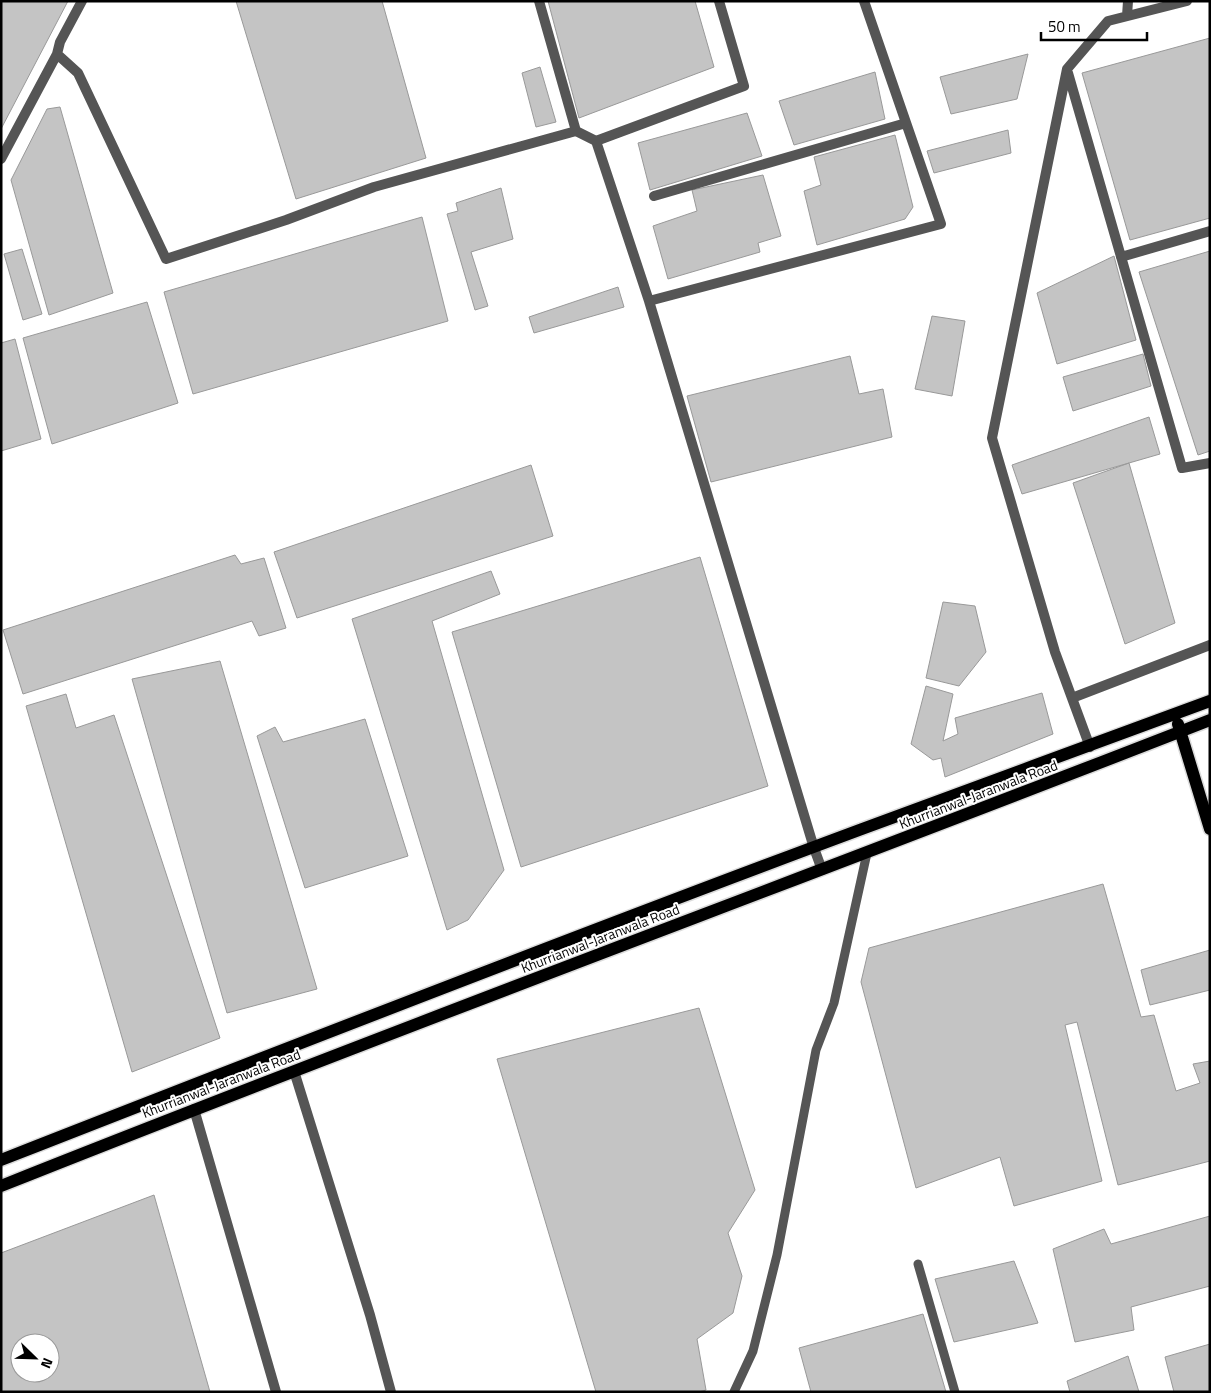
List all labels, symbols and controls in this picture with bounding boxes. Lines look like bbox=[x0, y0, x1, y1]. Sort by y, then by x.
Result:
scale bar bbox=[1041, 10, 1147, 42]
text: 50 m bbox=[1048, 15, 1081, 38]
street label: Khurrianwal-Jaranwala Road bbox=[896, 754, 1060, 834]
street label: Khurrianwal-Jaranwala Road bbox=[518, 898, 682, 978]
street label: Khurrianwal-Jaranwala Road bbox=[139, 1043, 303, 1123]
north arrow bbox=[10, 1333, 60, 1383]
text: N bbox=[36, 1355, 59, 1372]

